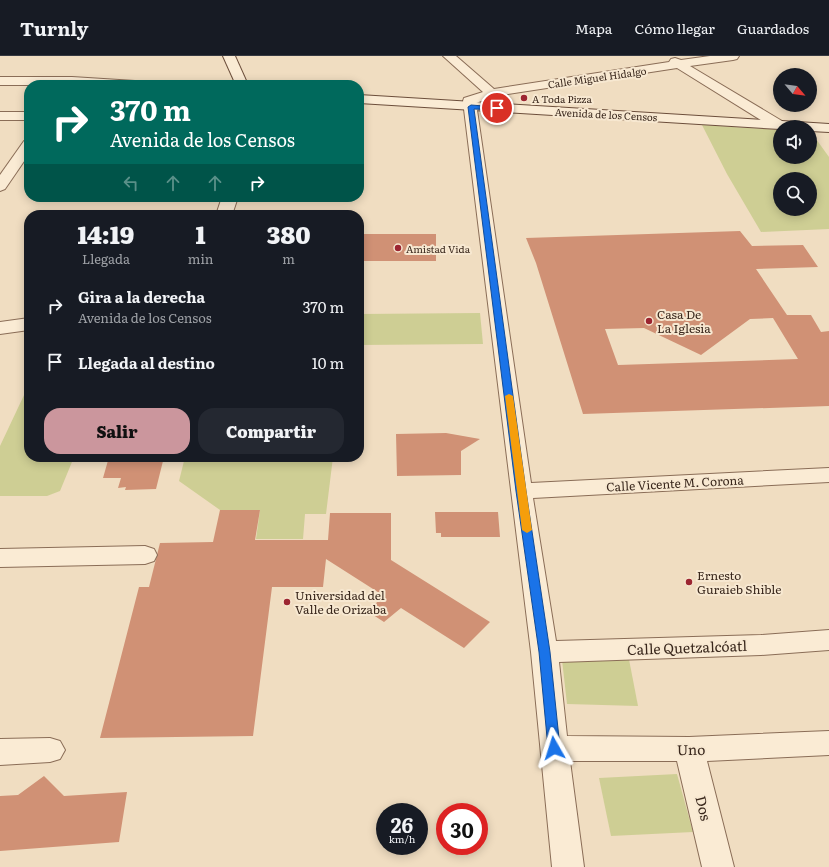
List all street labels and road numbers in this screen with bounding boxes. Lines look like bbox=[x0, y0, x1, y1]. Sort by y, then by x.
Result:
street label: Calle Miguel Hidalgo bbox=[547, 63, 647, 91]
street label: Avenida de los Censos bbox=[554, 104, 658, 124]
street label: Calle Vicente M. Corona bbox=[606, 470, 745, 496]
street label: Calle Quetzalcóatl bbox=[627, 635, 748, 659]
street label: Uno bbox=[677, 739, 705, 759]
street label: Dos bbox=[691, 793, 717, 823]

